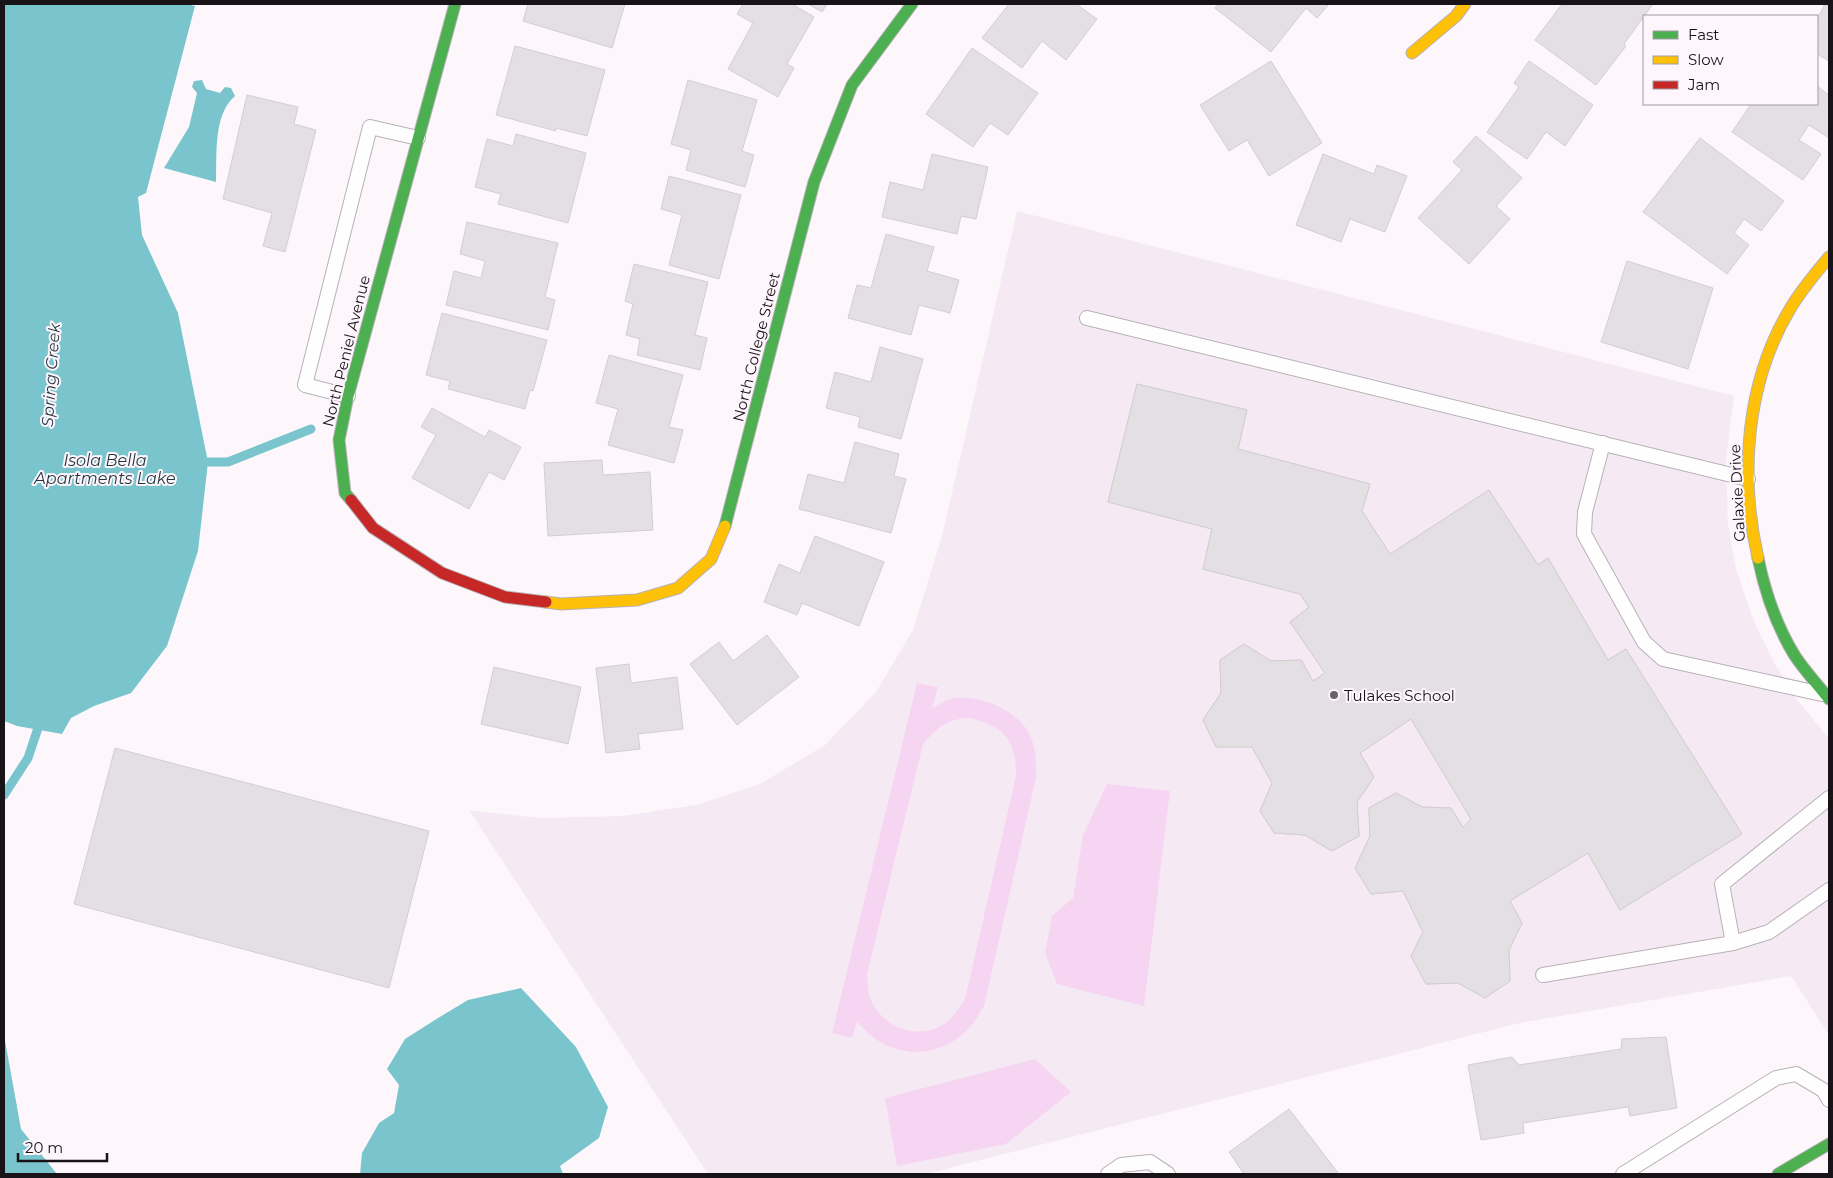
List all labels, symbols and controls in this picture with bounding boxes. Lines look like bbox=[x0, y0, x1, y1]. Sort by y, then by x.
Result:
legend bbox=[1643, 15, 1818, 105]
text: Fast bbox=[1688, 25, 1719, 44]
text: Slow bbox=[1688, 50, 1724, 69]
text: Jam bbox=[1687, 75, 1720, 94]
street label: North College Street bbox=[728, 270, 784, 424]
street label: North Peniel Avenue bbox=[318, 273, 374, 429]
water label: Spring Creek bbox=[38, 321, 64, 427]
street label: Galaxie Drive bbox=[1725, 444, 1749, 542]
water label: Isola Bella Apartments Lake bbox=[33, 451, 176, 488]
place label: Tulakes School bbox=[1344, 686, 1455, 705]
marker: Tulakes School bbox=[1328, 689, 1340, 701]
scale bar bbox=[18, 1130, 106, 1162]
text: 20 m bbox=[25, 1138, 63, 1157]

